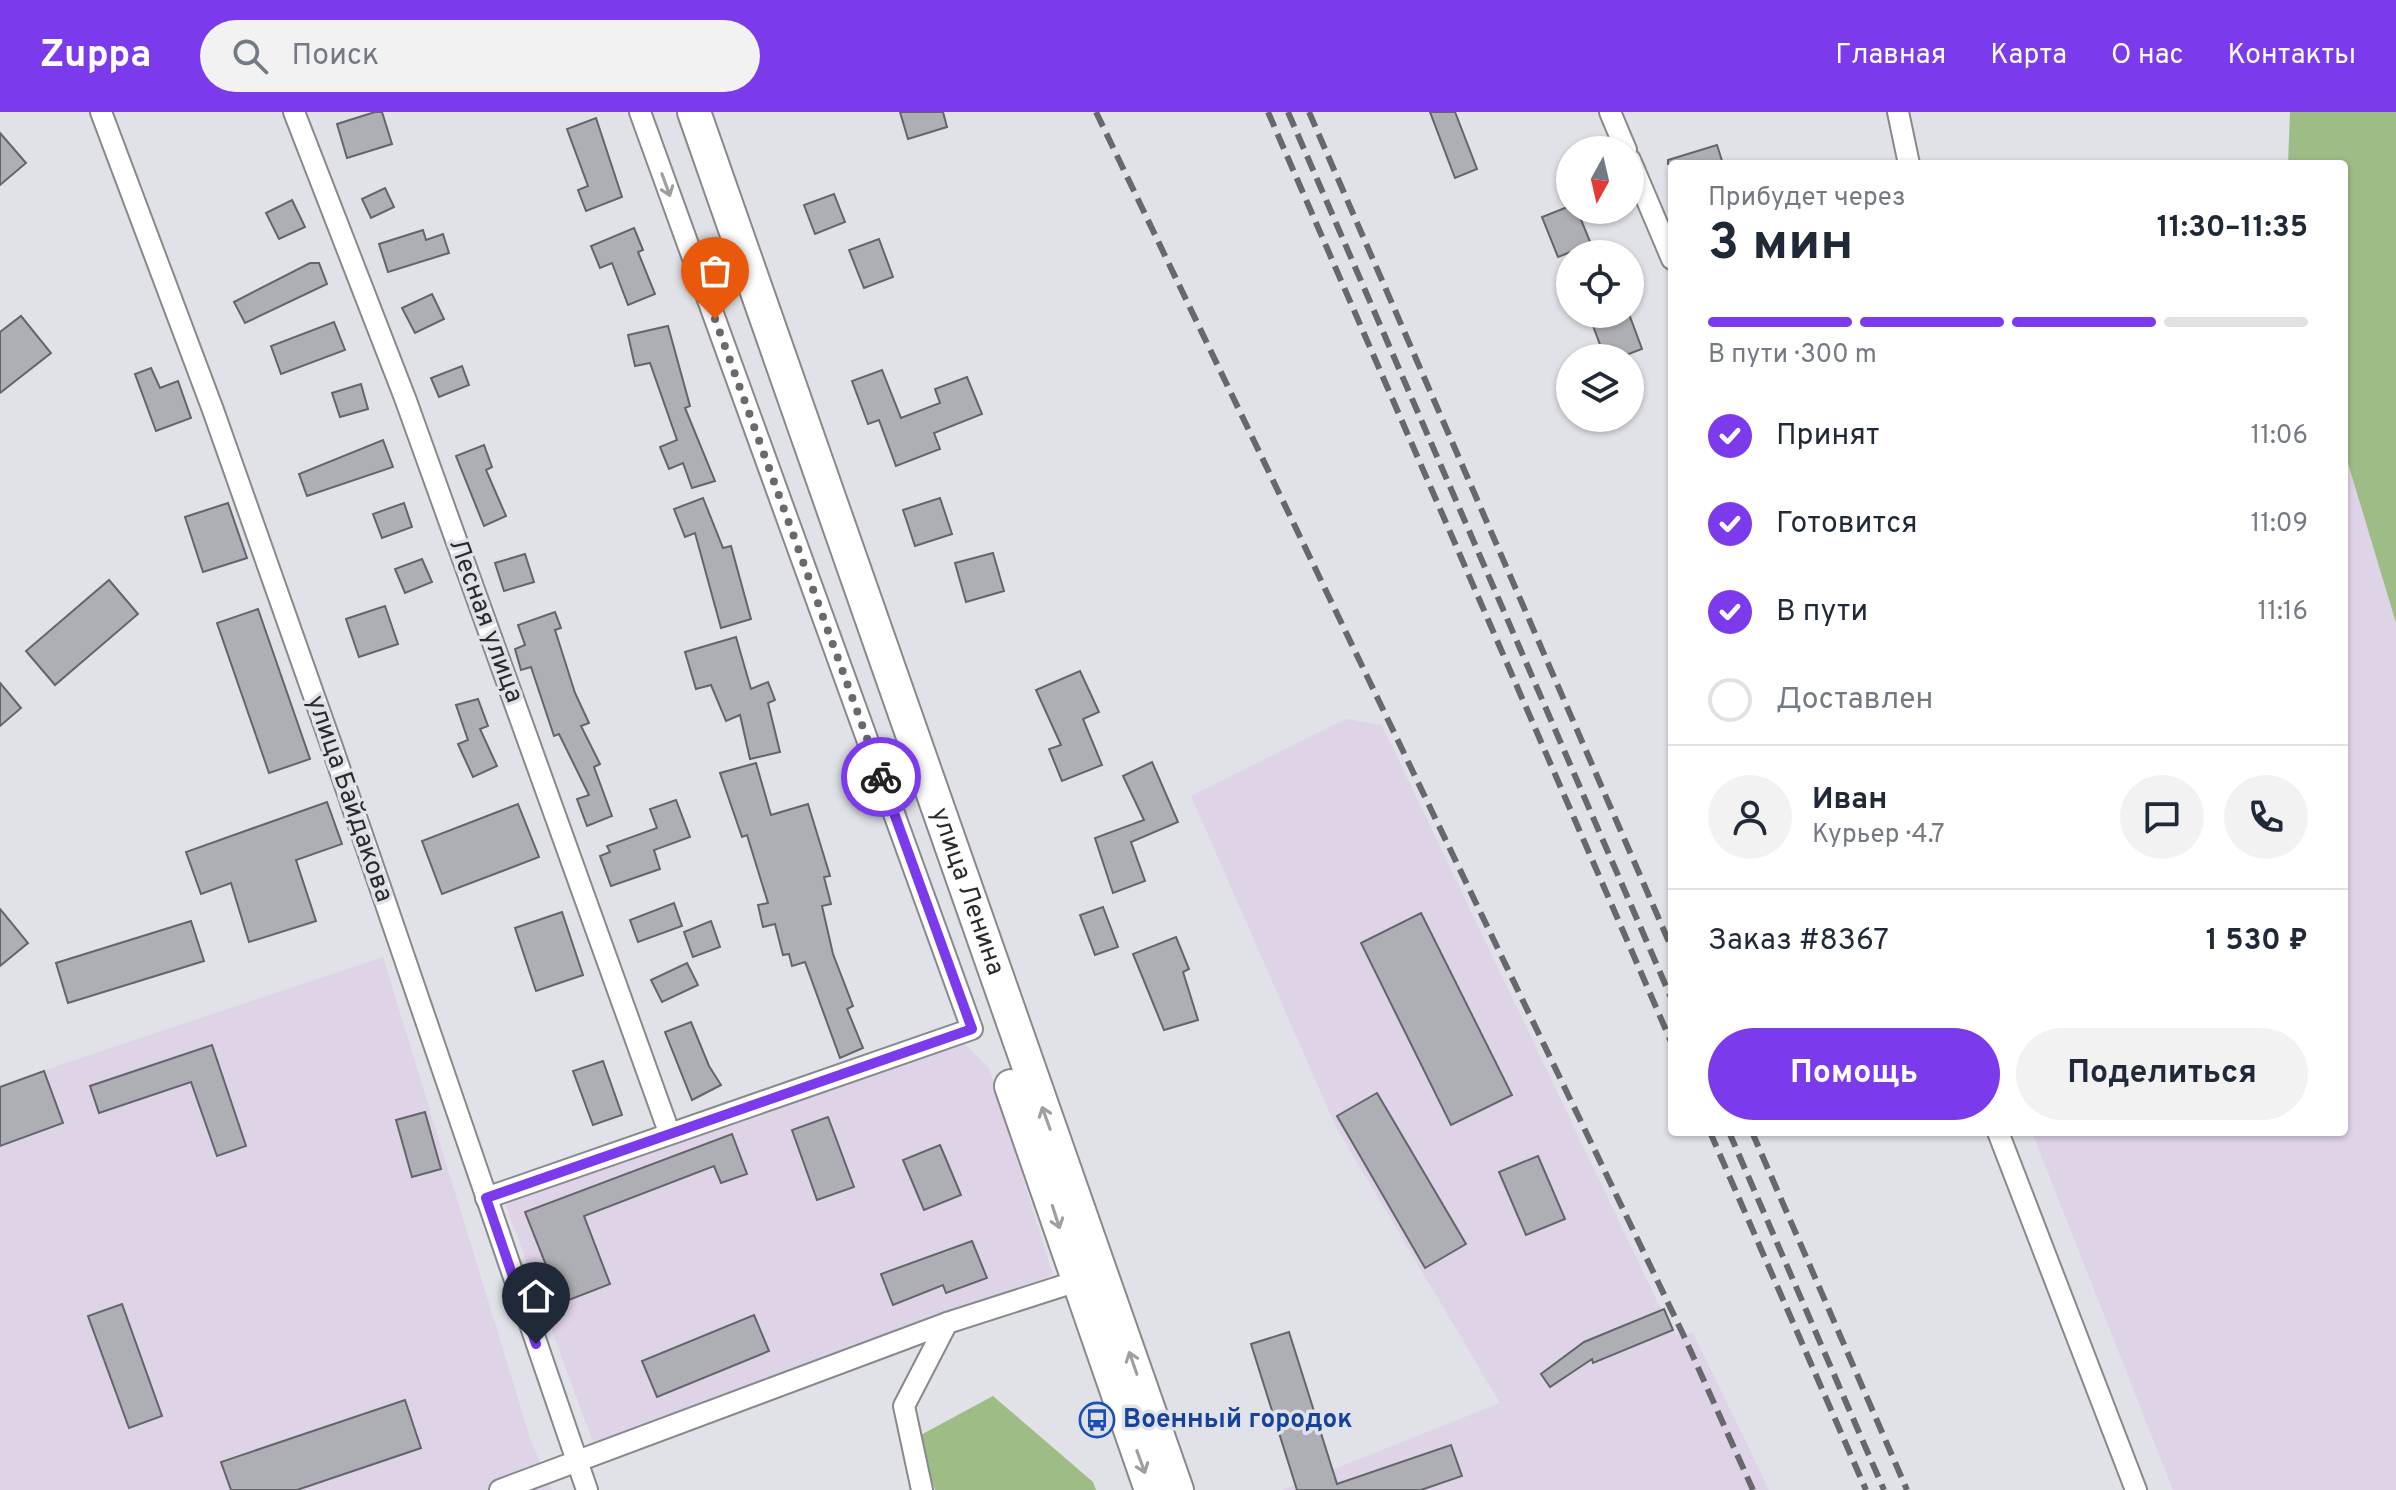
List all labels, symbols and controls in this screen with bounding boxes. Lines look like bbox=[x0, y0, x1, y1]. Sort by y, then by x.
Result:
search box bbox=[200, 20, 760, 92]
text: Zuppa bbox=[40, 32, 152, 81]
icon: search bbox=[228, 34, 272, 78]
text: Поиск bbox=[292, 38, 379, 75]
text: Главная bbox=[1835, 38, 1946, 74]
text: Карта bbox=[1990, 38, 2067, 74]
text: О нас bbox=[2111, 38, 2184, 74]
text: Контакты bbox=[2228, 38, 2356, 74]
north arrow bbox=[1556, 136, 1644, 224]
map controls bbox=[1556, 136, 1644, 432]
one-way arrow bbox=[660, 172, 674, 197]
text: Прибудет через bbox=[1708, 182, 1906, 215]
text: 11:30–11:35 bbox=[2157, 210, 2308, 247]
text: 3 мин bbox=[1708, 212, 1853, 278]
pin bbox=[681, 237, 749, 319]
button: locate bbox=[1556, 240, 1644, 328]
icon: bag bbox=[693, 249, 737, 293]
text: В пути · 300 m bbox=[1708, 339, 1877, 372]
button: layers bbox=[1556, 344, 1644, 432]
icon: check bbox=[1708, 414, 1752, 458]
text: Принят bbox=[1776, 418, 1880, 455]
text: 11:06 bbox=[2251, 420, 2308, 453]
icon: check bbox=[1708, 502, 1752, 546]
text: Готовится bbox=[1776, 506, 1918, 543]
text: 11:09 bbox=[2251, 508, 2308, 541]
street label: Лесная улица bbox=[440, 534, 530, 708]
icon: check bbox=[1708, 590, 1752, 634]
text: В пути bbox=[1776, 594, 1868, 631]
text: 11:16 bbox=[2258, 596, 2308, 629]
text: Доставлен bbox=[1776, 682, 1933, 719]
street label: улица Байдакова bbox=[298, 691, 400, 907]
courier bbox=[841, 737, 921, 817]
icon: bike bbox=[859, 755, 903, 799]
button: person bbox=[1708, 775, 1792, 859]
button: chat bbox=[2120, 775, 2204, 859]
button: phone bbox=[2224, 775, 2308, 859]
text: Иван bbox=[1812, 782, 1887, 819]
street label: улица Ленина bbox=[923, 803, 1012, 980]
text: Курьер · 4.7 bbox=[1812, 819, 1944, 852]
text: Заказ #8367 bbox=[1708, 923, 1889, 960]
text: 1 530 ₽ bbox=[2206, 923, 2308, 960]
button: Помощь bbox=[1708, 1028, 2000, 1120]
button: Поделиться bbox=[2016, 1028, 2308, 1120]
one-way arrow bbox=[1038, 1107, 1052, 1131]
one-way arrow bbox=[1050, 1204, 1064, 1229]
pin bbox=[502, 1262, 570, 1344]
icon: home bbox=[514, 1274, 558, 1318]
one-way arrow bbox=[1125, 1351, 1140, 1376]
bus stop icon: Военный городок bbox=[1078, 1401, 1116, 1439]
place label: Военный городок bbox=[1123, 1404, 1353, 1437]
one-way arrow bbox=[1135, 1450, 1150, 1475]

